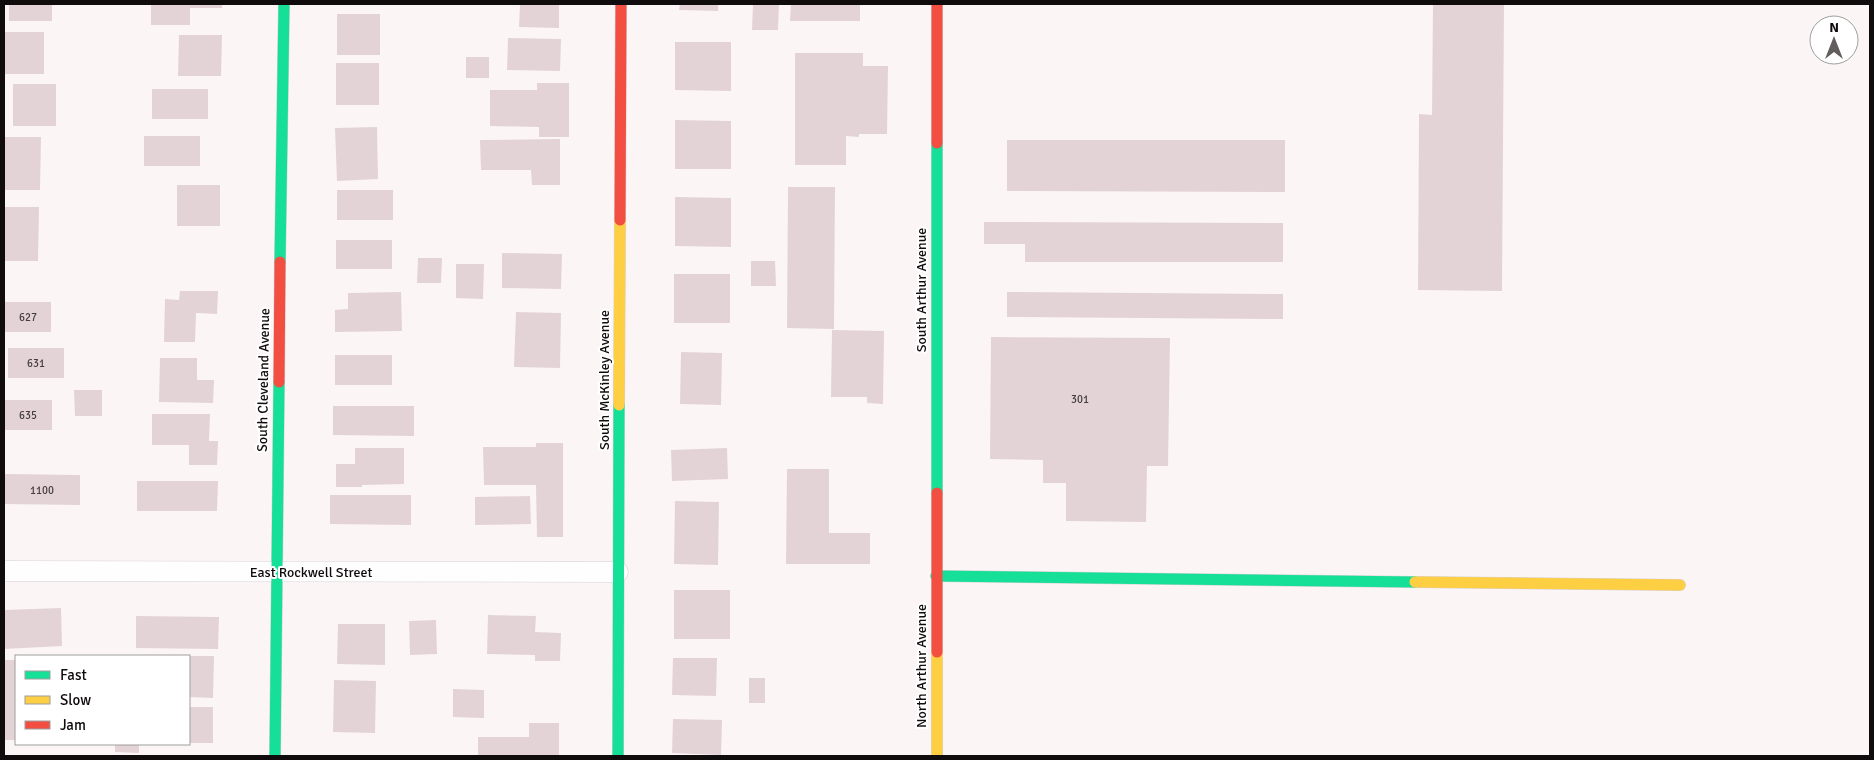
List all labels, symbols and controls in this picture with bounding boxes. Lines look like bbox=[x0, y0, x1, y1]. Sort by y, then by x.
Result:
north arrow bbox=[1809, 15, 1859, 65]
text: N bbox=[1829, 19, 1839, 36]
street label: South Arthur Avenue bbox=[913, 228, 930, 352]
street label: South Cleveland Avenue bbox=[254, 308, 273, 452]
street label: South McKinley Avenue bbox=[596, 310, 613, 450]
house number: 627 bbox=[19, 311, 37, 324]
house number: 631 bbox=[27, 357, 45, 370]
house number: 301 bbox=[1071, 393, 1089, 406]
house number: 635 bbox=[19, 409, 37, 422]
house number: 1100 bbox=[30, 484, 54, 497]
street label: East Rockwell Street bbox=[250, 564, 372, 581]
street label: North Arthur Avenue bbox=[913, 604, 930, 728]
legend bbox=[15, 655, 190, 745]
text: Fast bbox=[60, 666, 87, 684]
text: Slow bbox=[60, 691, 91, 709]
text: Jam bbox=[60, 716, 86, 734]

